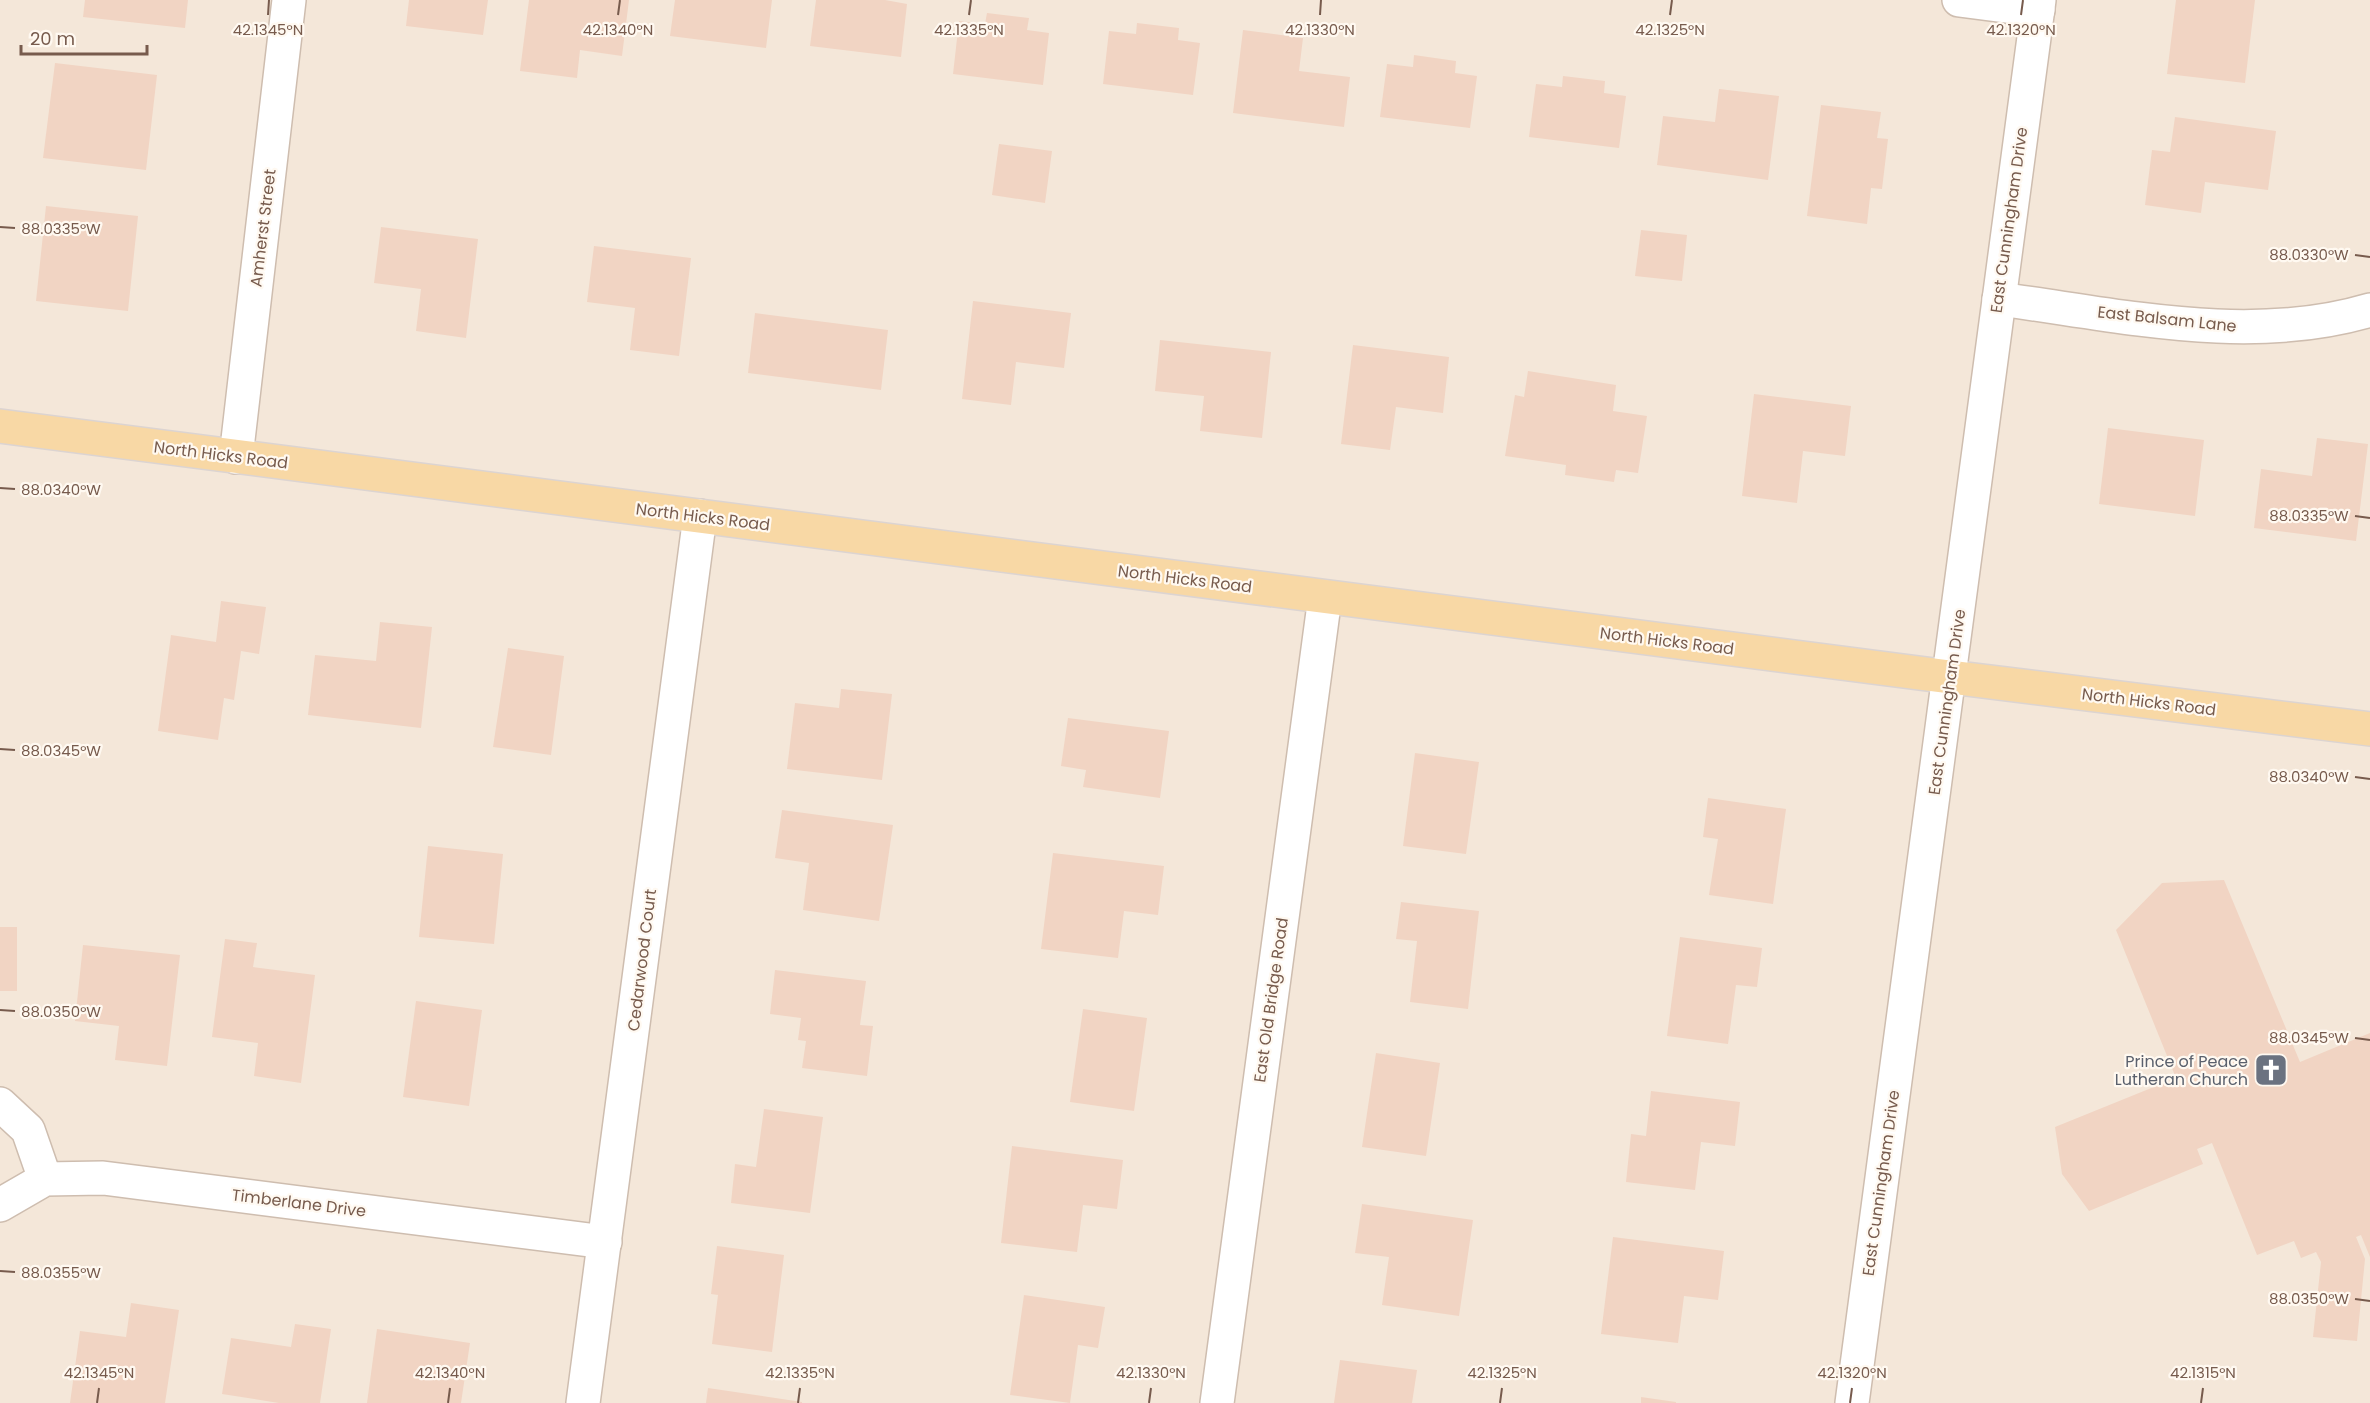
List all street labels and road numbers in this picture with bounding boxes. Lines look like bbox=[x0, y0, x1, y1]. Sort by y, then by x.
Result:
street label: East Cunningham Drive bbox=[1985, 126, 2033, 314]
street label: Amherst Street bbox=[244, 168, 282, 288]
street label: East Balsam Lane bbox=[2096, 300, 2238, 338]
street label: North Hicks Road bbox=[153, 435, 289, 475]
street label: North Hicks Road bbox=[635, 497, 771, 537]
street label: North Hicks Road bbox=[1117, 559, 1253, 599]
street label: East Cunningham Drive bbox=[1923, 608, 1971, 796]
street label: North Hicks Road bbox=[1599, 621, 1735, 661]
street label: North Hicks Road bbox=[2081, 682, 2217, 722]
street label: Cedarwood Court bbox=[622, 887, 662, 1032]
street label: East Old Bridge Road bbox=[1248, 916, 1294, 1084]
street label: East Cunningham Drive bbox=[1857, 1089, 1905, 1277]
street label: Timberlane Drive bbox=[231, 1183, 368, 1223]

